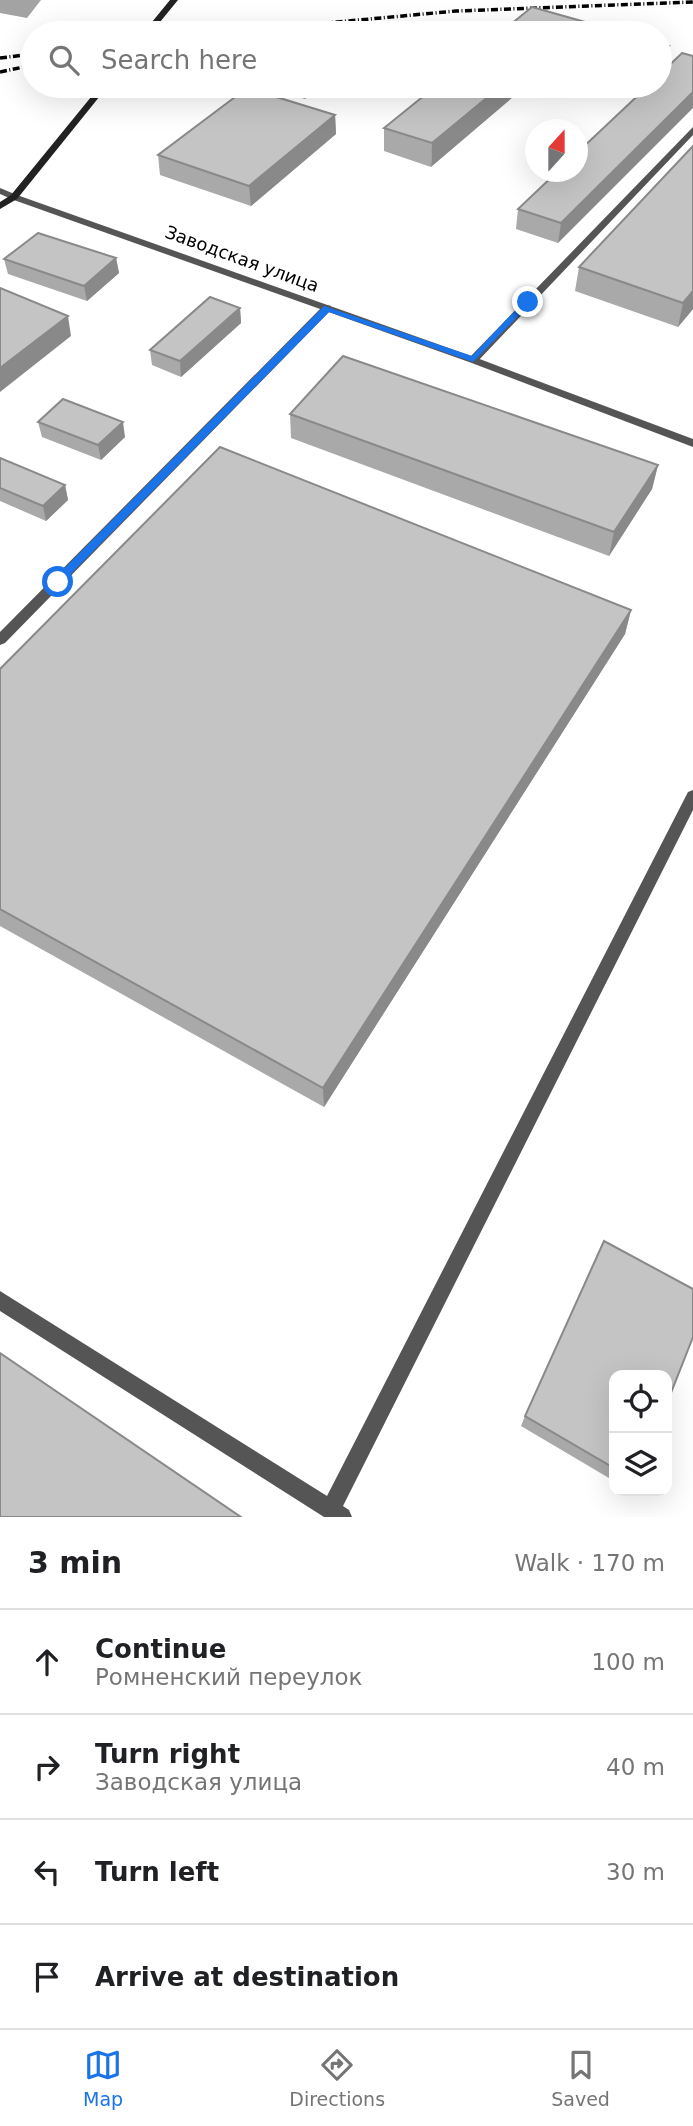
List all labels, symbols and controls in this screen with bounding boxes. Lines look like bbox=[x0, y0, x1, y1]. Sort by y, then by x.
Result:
search box bbox=[21, 21, 672, 98]
icon: search bbox=[45, 41, 83, 79]
text: Search here bbox=[101, 45, 257, 75]
north arrow bbox=[525, 119, 588, 182]
street label: Заводская улица bbox=[162, 221, 322, 296]
route end bbox=[512, 286, 543, 317]
route start bbox=[42, 566, 73, 597]
map controls bbox=[609, 1370, 672, 1496]
button: locate bbox=[609, 1370, 672, 1433]
button: layers bbox=[609, 1433, 672, 1496]
text: 3 min bbox=[28, 1545, 122, 1580]
text: Walk · 170 m bbox=[514, 1550, 665, 1576]
text: Continue bbox=[95, 1634, 226, 1664]
icon: ahead bbox=[28, 1643, 66, 1681]
text: 100 m bbox=[591, 1649, 665, 1675]
text: Ромненский переулок bbox=[95, 1664, 362, 1690]
text: Turn right bbox=[95, 1739, 240, 1769]
icon: right bbox=[28, 1748, 66, 1786]
text: 40 m bbox=[606, 1754, 665, 1780]
text: Заводская улица bbox=[95, 1769, 302, 1795]
icon: left bbox=[28, 1853, 66, 1891]
text: Turn left bbox=[95, 1857, 219, 1887]
text: 30 m bbox=[606, 1859, 665, 1885]
icon: arrive bbox=[28, 1958, 66, 1996]
text: Arrive at destination bbox=[95, 1962, 399, 1992]
tab: Map bbox=[83, 2046, 123, 2110]
tab: Directions bbox=[289, 2046, 385, 2110]
tab: Saved bbox=[551, 2046, 610, 2110]

